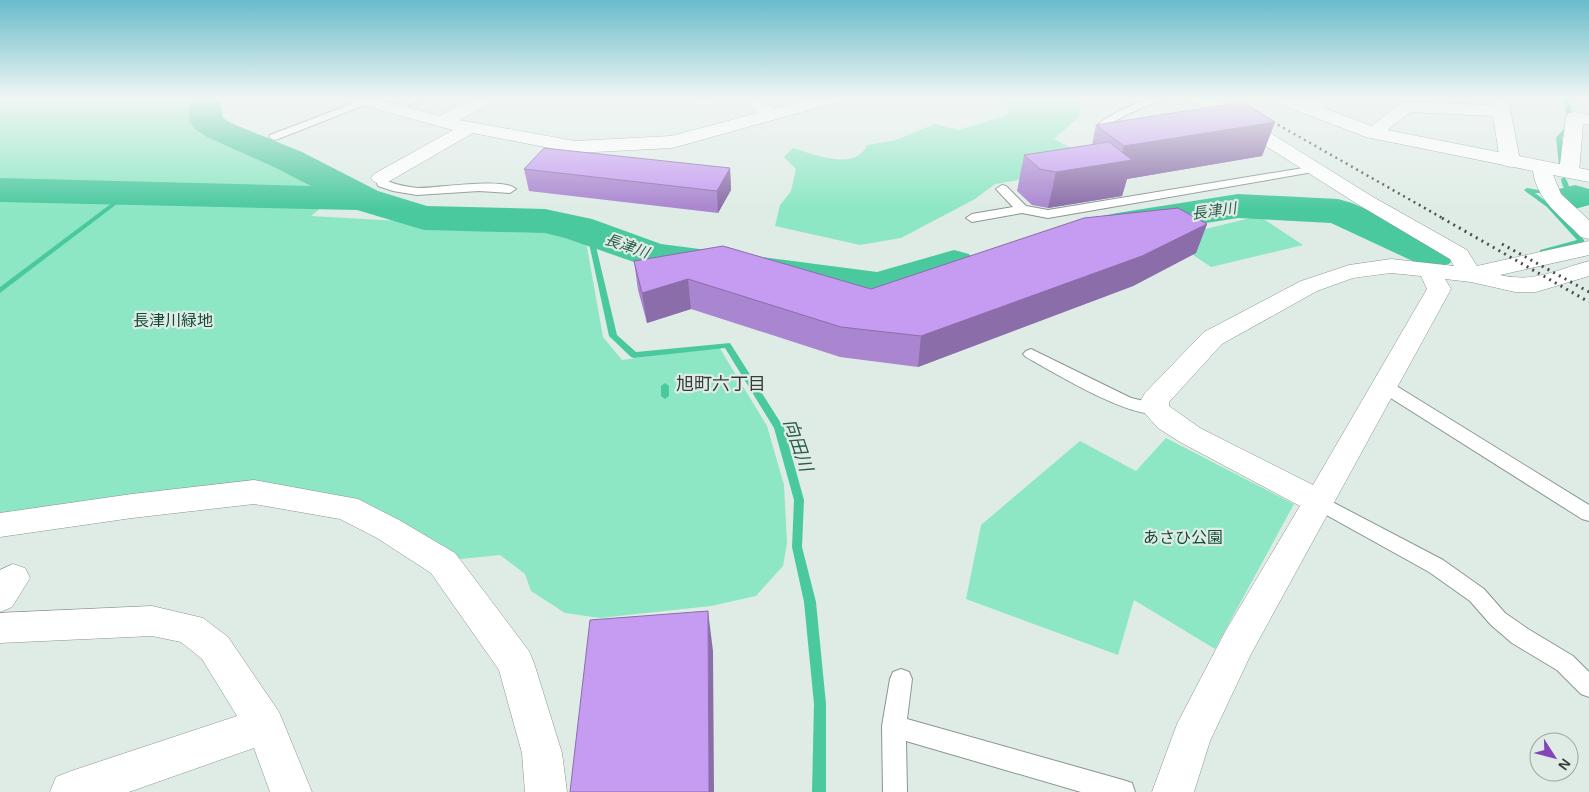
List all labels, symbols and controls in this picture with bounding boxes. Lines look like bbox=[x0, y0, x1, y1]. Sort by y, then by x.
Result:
water label: 長津川 bbox=[1190, 199, 1239, 222]
water label: 長津川 bbox=[603, 230, 653, 262]
park label: 長津川緑地 bbox=[133, 312, 213, 329]
district label: 旭町六丁目 bbox=[676, 374, 766, 394]
water label: 向田川 bbox=[780, 416, 817, 476]
park label: あさひ公園 bbox=[1143, 529, 1223, 546]
north arrow bbox=[1529, 732, 1579, 782]
text: N bbox=[1555, 756, 1574, 773]

